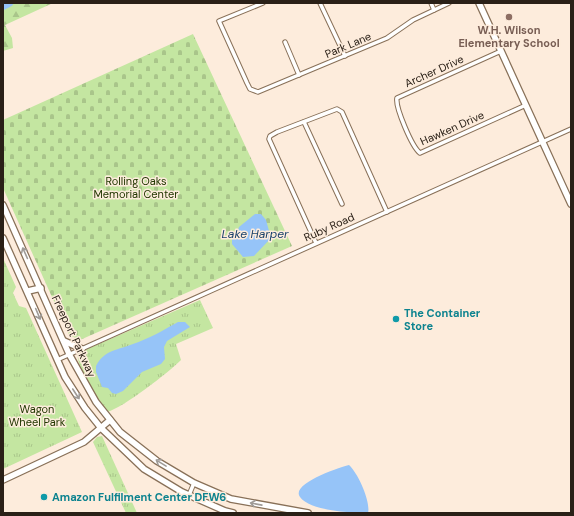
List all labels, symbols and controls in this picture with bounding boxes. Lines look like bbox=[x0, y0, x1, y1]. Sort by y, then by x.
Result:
marker: W.H. Wilson Elementary School bbox=[504, 12, 514, 22]
place label: W.H. Wilson Elementary School bbox=[458, 23, 560, 50]
street label: Park Lane bbox=[323, 29, 373, 61]
street label: Archer Drive bbox=[402, 52, 466, 90]
street label: Hawken Drive bbox=[418, 108, 486, 148]
park label: Rolling Oaks Memorial Center bbox=[94, 174, 178, 201]
street label: Ruby Road bbox=[302, 210, 357, 244]
water label: Lake Harper bbox=[221, 226, 289, 242]
one-way arrow bbox=[21, 247, 28, 259]
street label: Freeport Parkway bbox=[49, 293, 99, 379]
place label: The Container Store bbox=[404, 306, 481, 333]
one-way arrow bbox=[34, 307, 42, 319]
marker: The Container Store bbox=[391, 314, 401, 324]
one-way arrow bbox=[72, 388, 80, 400]
park label: Wagon Wheel Park bbox=[9, 402, 66, 429]
one-way arrow bbox=[156, 459, 167, 467]
place label: Amazon Fulfilment Center DFW6 bbox=[52, 490, 226, 504]
marker: Amazon Fulfilment Center DFW6 bbox=[39, 492, 49, 502]
one-way arrow bbox=[249, 500, 262, 508]

